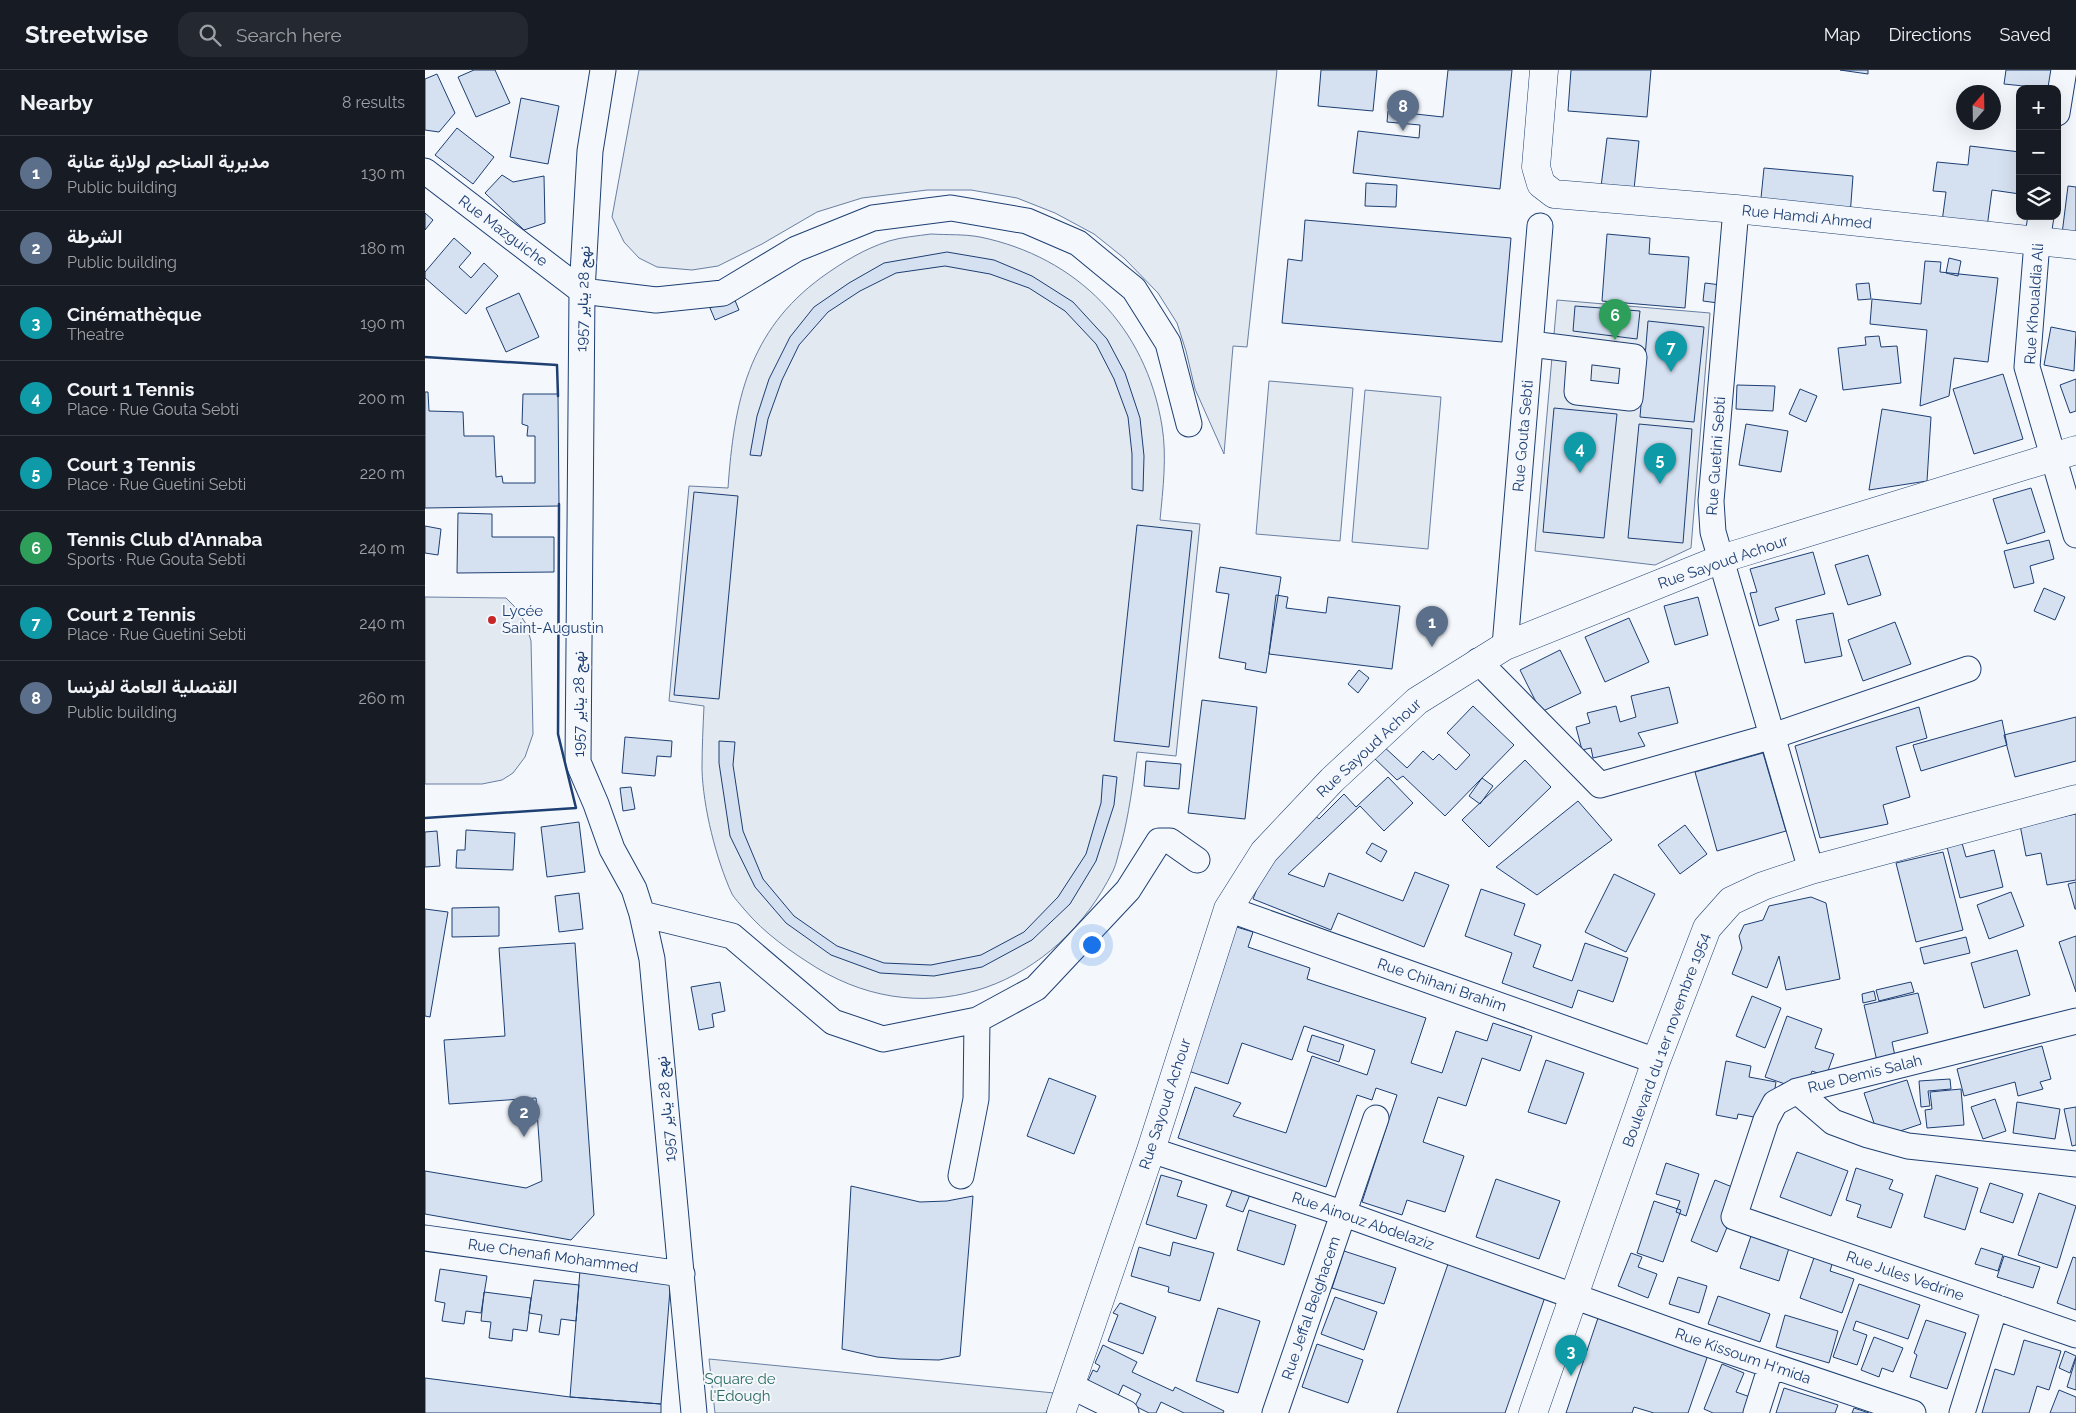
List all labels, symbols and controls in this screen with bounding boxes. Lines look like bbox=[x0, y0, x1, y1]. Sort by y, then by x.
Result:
search box bbox=[178, 12, 528, 57]
text: Streetwise bbox=[25, 20, 148, 49]
icon: search bbox=[196, 21, 224, 49]
text: Search here bbox=[236, 24, 342, 46]
text: Map bbox=[1824, 24, 1860, 45]
text: Directions bbox=[1888, 24, 1972, 45]
text: Saved bbox=[2000, 24, 2051, 45]
north arrow bbox=[1956, 85, 2001, 130]
map controls bbox=[2016, 85, 2061, 220]
button: + bbox=[2016, 85, 2061, 130]
text: Nearby bbox=[20, 90, 93, 115]
pin: 8 bbox=[1387, 90, 1419, 131]
text: 8 results bbox=[342, 93, 405, 112]
button: − bbox=[2016, 130, 2061, 175]
text: مديرية المناجم لولاية عنابة bbox=[67, 150, 269, 172]
text: 1 bbox=[32, 164, 40, 183]
text: 130 m bbox=[361, 164, 405, 183]
button: layers bbox=[2016, 175, 2061, 220]
text: Public building bbox=[67, 178, 177, 197]
street label: Rue Mazguiche bbox=[455, 192, 551, 270]
street label: Rue Hamdi Ahmed bbox=[1741, 201, 1873, 233]
text: الشرطة bbox=[67, 225, 122, 247]
text: 2 bbox=[31, 239, 41, 258]
text: 180 m bbox=[360, 239, 405, 258]
street label: Rue Khoualdia Ali bbox=[2021, 243, 2047, 365]
street label: نهج 28 يناير 1957 bbox=[572, 246, 596, 352]
text: Public building bbox=[67, 253, 177, 272]
pin: 6 bbox=[1599, 299, 1631, 340]
text: Cinémathèque bbox=[67, 303, 202, 325]
text: 3 bbox=[32, 314, 40, 333]
text: 190 m bbox=[360, 314, 405, 333]
text: Theatre bbox=[67, 325, 124, 344]
pin: 7 bbox=[1655, 331, 1687, 372]
text: Court 1 Tennis bbox=[67, 378, 194, 400]
street label: Rue Gouta Sebti bbox=[1509, 379, 1537, 493]
text: 4 bbox=[31, 389, 41, 408]
text: 200 m bbox=[358, 389, 405, 408]
street label: Rue Guetini Sebti bbox=[1703, 396, 1729, 516]
text: Place · Rue Gouta Sebti bbox=[67, 400, 239, 419]
pin: 4 bbox=[1564, 432, 1596, 473]
pin: 5 bbox=[1644, 443, 1676, 484]
text: Court 3 Tennis bbox=[67, 453, 196, 475]
text: 5 bbox=[32, 464, 40, 483]
text: 220 m bbox=[360, 464, 405, 483]
text: Place · Rue Guetini Sebti bbox=[67, 475, 246, 494]
text: Tennis Club d'Annaba bbox=[67, 528, 263, 550]
street label: Rue Sayoud Achour bbox=[1655, 531, 1791, 593]
text: 6 bbox=[31, 539, 41, 558]
text: 240 m bbox=[359, 539, 405, 558]
text: Sports · Rue Gouta Sebti bbox=[67, 550, 246, 569]
place label: Lycée Saint-Augustin bbox=[502, 602, 604, 637]
text: Court 2 Tennis bbox=[67, 603, 196, 625]
pin: 1 bbox=[1416, 606, 1448, 647]
text: 7 bbox=[32, 614, 40, 633]
text: 240 m bbox=[359, 614, 405, 633]
marker: Lycée Saint-Augustin bbox=[486, 614, 498, 626]
text: Place · Rue Guetini Sebti bbox=[67, 625, 246, 644]
street label: نهج 28 يناير 1957 bbox=[570, 651, 590, 757]
text: القنصلية العامة لفرنسا bbox=[67, 675, 237, 697]
text: 8 bbox=[31, 689, 41, 708]
text: 260 m bbox=[358, 689, 405, 708]
street label: Rue Sayoud Achour bbox=[1313, 694, 1426, 801]
text: Public building bbox=[67, 703, 177, 722]
street label: Boulevard du 1er novembre 1954 bbox=[1619, 930, 1713, 1150]
your location bbox=[1079, 932, 1105, 958]
street label: Rue Chihani Brahim bbox=[1375, 954, 1509, 1016]
street label: Rue Sayoud Achour bbox=[1135, 1036, 1195, 1172]
street label: Rue Demis Salah bbox=[1806, 1051, 1924, 1097]
street label: نهج 28 يناير 1957 bbox=[652, 1055, 682, 1163]
pin: 2 bbox=[508, 1096, 540, 1137]
street label: Rue Ainouz Abdelaziz bbox=[1289, 1188, 1437, 1254]
street label: Rue Jeffal Belghacem bbox=[1278, 1234, 1344, 1382]
street label: Rue Chenafi Mohammed bbox=[467, 1235, 639, 1277]
street label: Rue Jules Vedrine bbox=[1844, 1247, 1967, 1305]
street label: Rue Kissoum H'mida bbox=[1673, 1324, 1813, 1388]
pin: 3 bbox=[1555, 1335, 1587, 1376]
park label: Square de l'Edough bbox=[704, 1370, 776, 1405]

